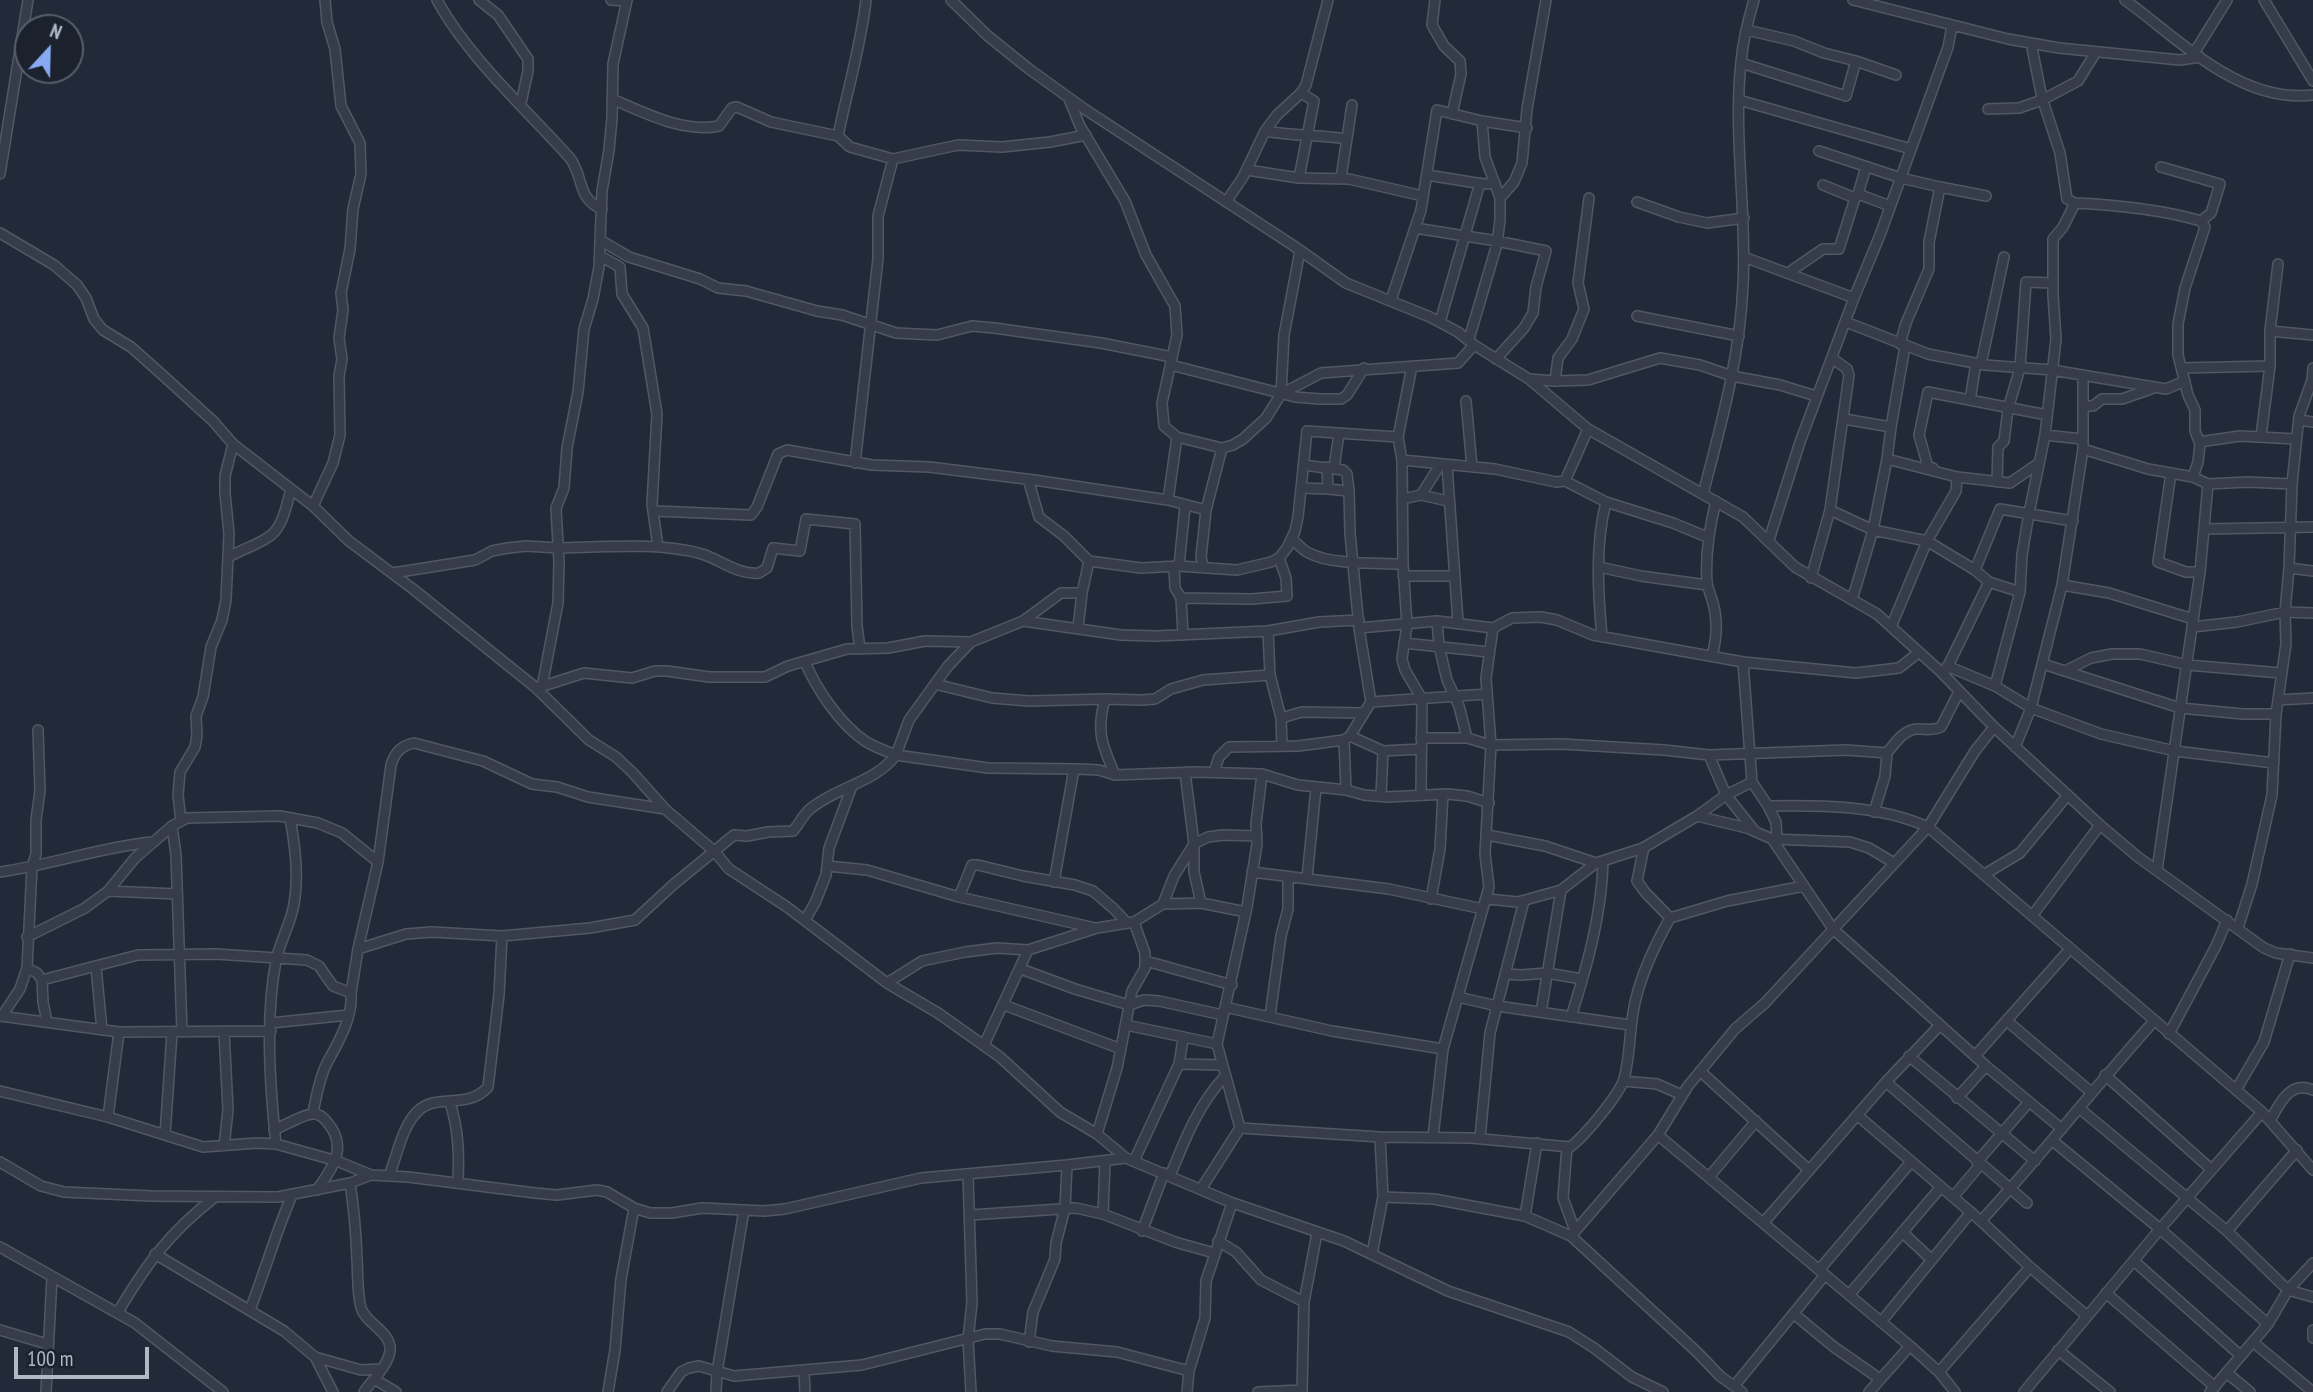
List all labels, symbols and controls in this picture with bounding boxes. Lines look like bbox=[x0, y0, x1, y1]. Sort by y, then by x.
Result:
north arrow bbox=[14, 14, 84, 84]
text: N bbox=[47, 18, 65, 44]
scale bar bbox=[18, 1332, 152, 1376]
text: 100 m bbox=[27, 1345, 73, 1372]

